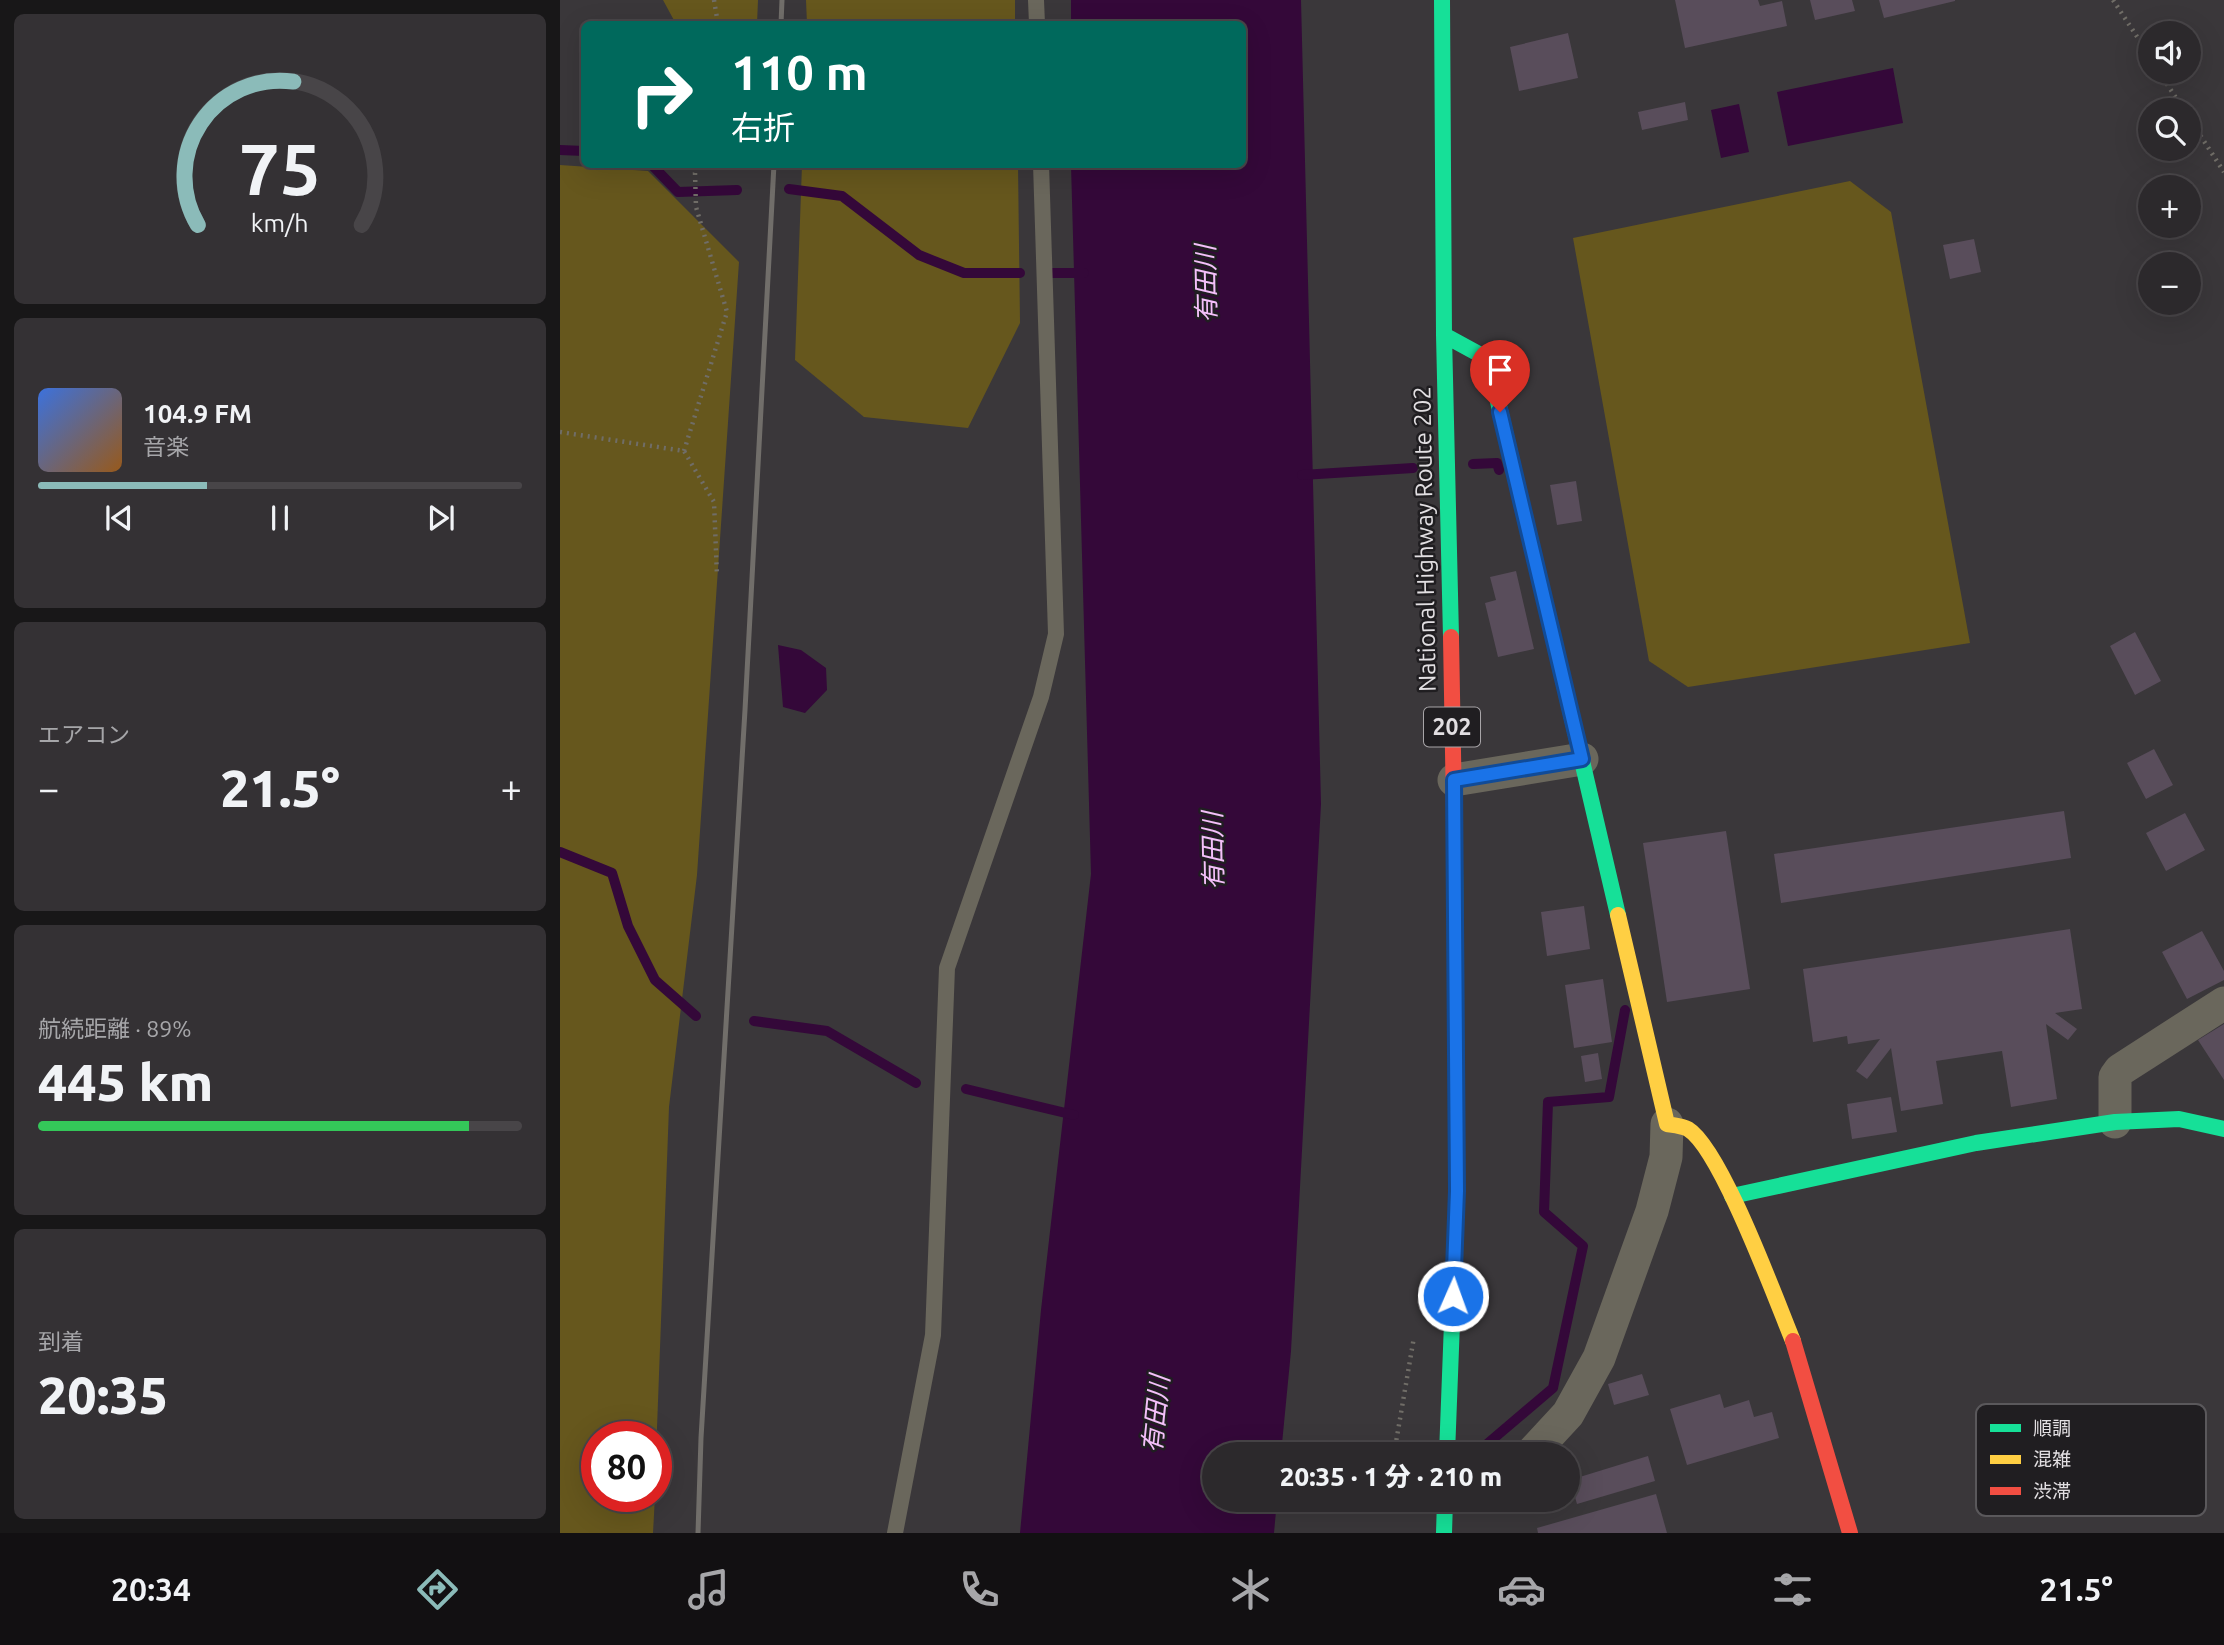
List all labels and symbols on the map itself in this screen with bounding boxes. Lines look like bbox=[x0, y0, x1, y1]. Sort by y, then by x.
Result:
water label: 有田川 bbox=[1190, 242, 1221, 323]
pin bbox=[1470, 340, 1530, 412]
street label: National Highway Route 202 bbox=[1408, 386, 1441, 692]
road number: 202 bbox=[1424, 708, 1480, 747]
water label: 有田川 bbox=[1197, 809, 1228, 890]
position arrow bbox=[1416, 1259, 1490, 1333]
water label: 有田川 bbox=[1137, 1371, 1174, 1454]
legend bbox=[1976, 1404, 2206, 1516]
text: 順調 bbox=[2033, 1417, 2071, 1439]
speed limit sign: 80 bbox=[581, 1421, 672, 1512]
text: 混雑 bbox=[2033, 1448, 2071, 1470]
text: 渋滞 bbox=[2033, 1480, 2071, 1502]

